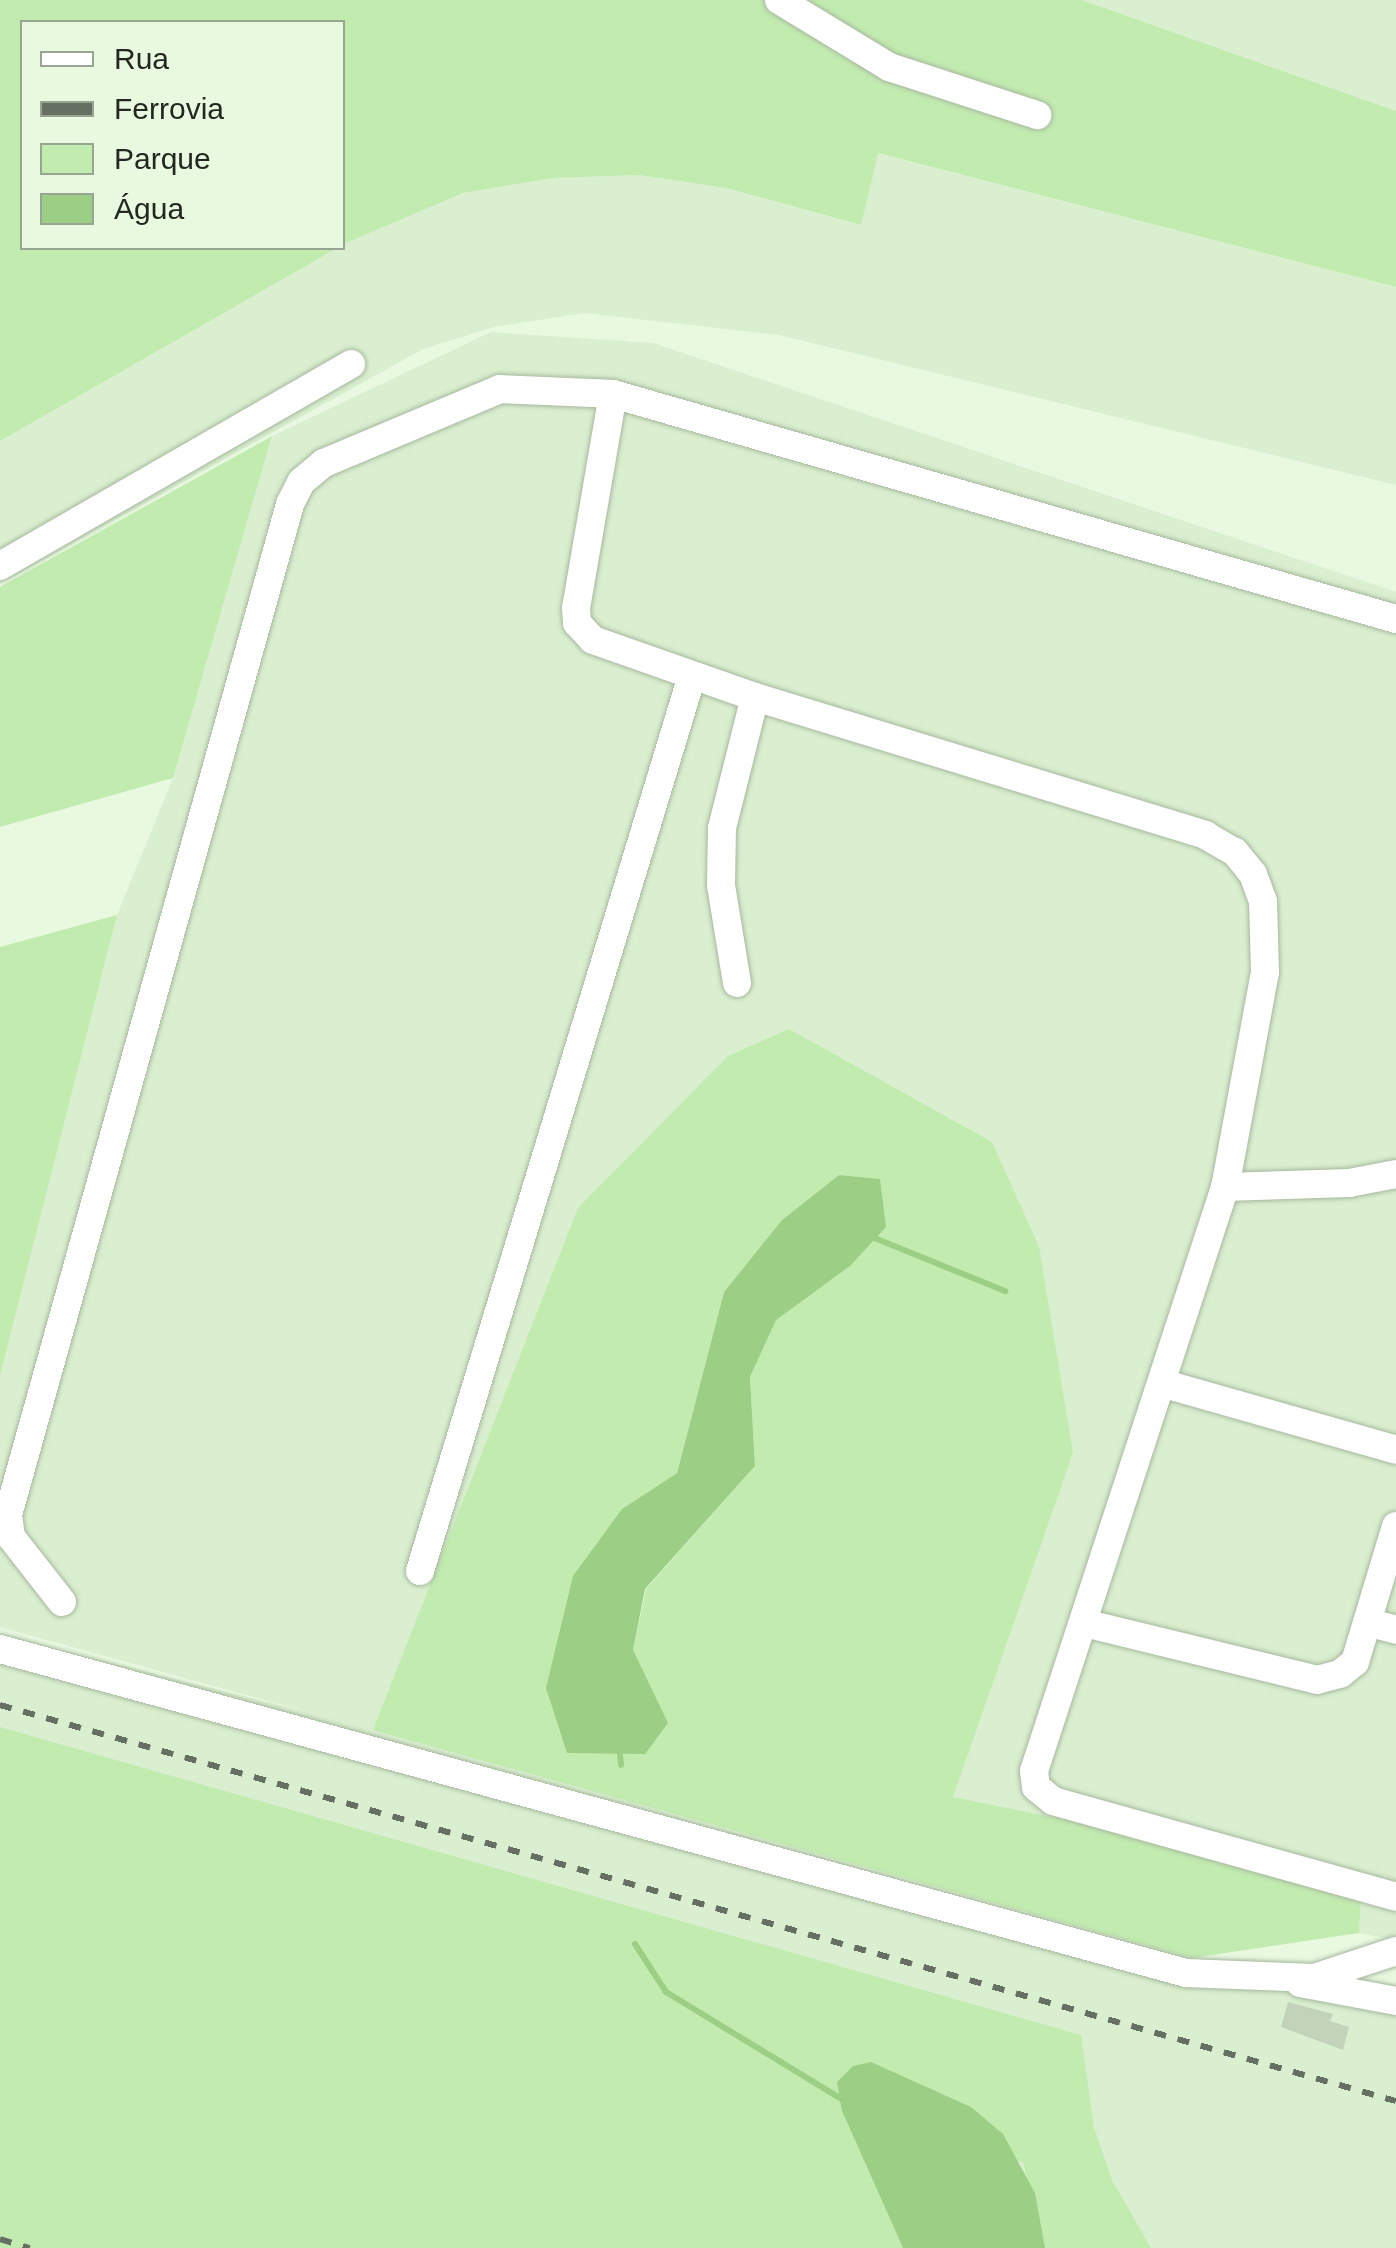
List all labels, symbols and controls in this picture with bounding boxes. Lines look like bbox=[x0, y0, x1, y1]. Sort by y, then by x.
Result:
legend bbox=[20, 20, 345, 250]
text: Rua bbox=[114, 42, 169, 75]
text: Ferrovia bbox=[114, 92, 224, 125]
text: Parque bbox=[114, 142, 211, 175]
text: Água bbox=[114, 192, 184, 225]

